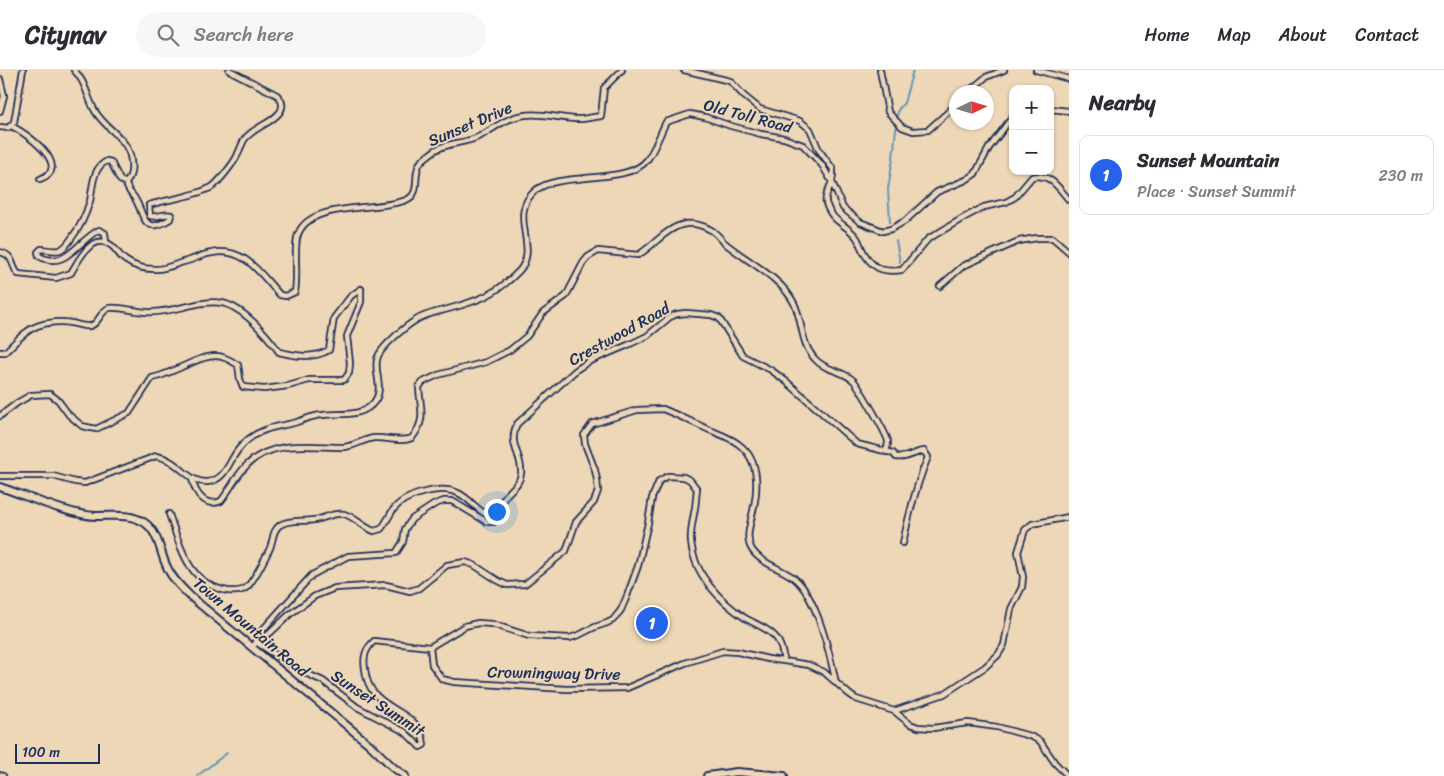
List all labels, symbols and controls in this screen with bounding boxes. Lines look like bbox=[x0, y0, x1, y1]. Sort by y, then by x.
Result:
search box bbox=[136, 12, 486, 57]
text: Citynav bbox=[25, 14, 106, 56]
text: Search here bbox=[194, 18, 294, 51]
text: Home bbox=[1145, 19, 1190, 51]
text: Map bbox=[1218, 19, 1251, 51]
text: About bbox=[1279, 19, 1327, 51]
text: Contact bbox=[1355, 19, 1419, 51]
icon: search bbox=[154, 21, 182, 49]
text: Nearby bbox=[1089, 84, 1155, 122]
north arrow bbox=[949, 85, 994, 130]
map controls bbox=[1009, 85, 1054, 175]
button: + bbox=[1009, 85, 1054, 130]
street label: Old Toll Road bbox=[700, 90, 797, 142]
street label: Sunset Drive bbox=[423, 93, 517, 155]
button: − bbox=[1009, 130, 1054, 175]
text: Sunset Mountain bbox=[1137, 144, 1279, 177]
text: 1 bbox=[1103, 161, 1109, 190]
text: 230 m bbox=[1378, 161, 1423, 190]
text: Place · Sunset Summit bbox=[1137, 177, 1296, 206]
street label: Crestwood Road bbox=[563, 293, 677, 374]
your location bbox=[484, 499, 510, 525]
street label: Town Mountain Road bbox=[186, 569, 317, 686]
pin: 1 bbox=[636, 604, 668, 642]
street label: Crowningway Drive bbox=[487, 657, 621, 689]
street label: Sunset Summit bbox=[325, 662, 431, 745]
text: 100 m bbox=[22, 740, 60, 765]
scale bar bbox=[15, 741, 100, 764]

